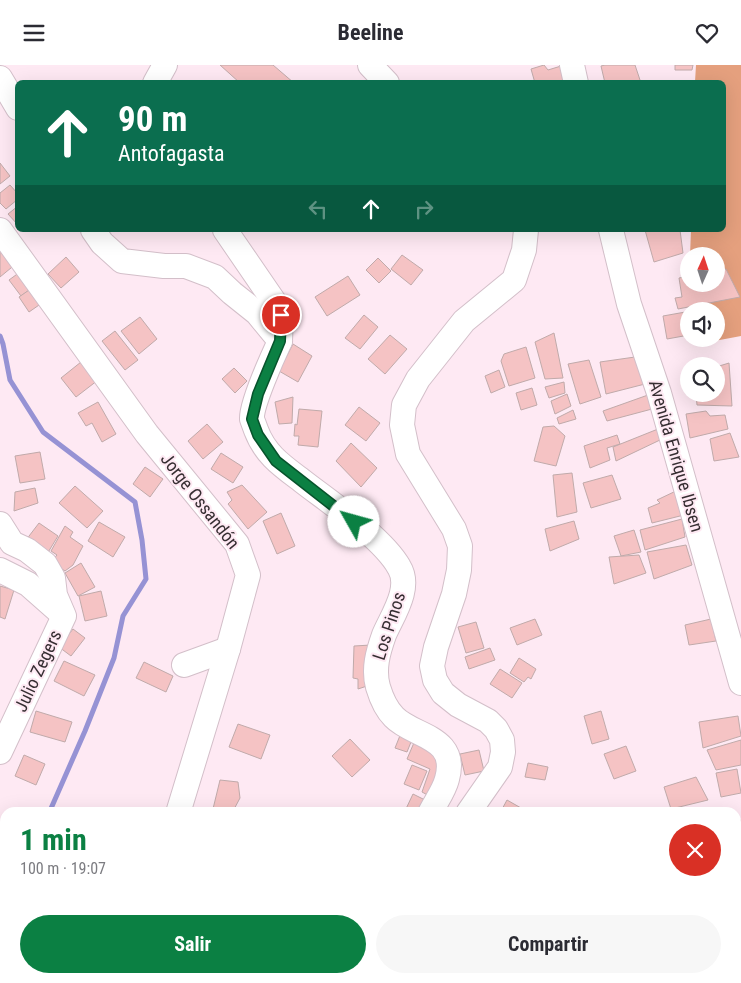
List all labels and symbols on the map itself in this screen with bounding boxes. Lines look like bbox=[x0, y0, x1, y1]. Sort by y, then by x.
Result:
north arrow bbox=[680, 247, 725, 293]
pin bbox=[260, 294, 302, 336]
street label: Avenida Enrique Ibsen bbox=[645, 378, 708, 534]
street label: Jorge Ossandón bbox=[156, 449, 244, 553]
position arrow bbox=[327, 495, 379, 547]
street label: Los Pinos bbox=[368, 589, 409, 662]
street label: Julio Zegers bbox=[10, 627, 66, 715]

